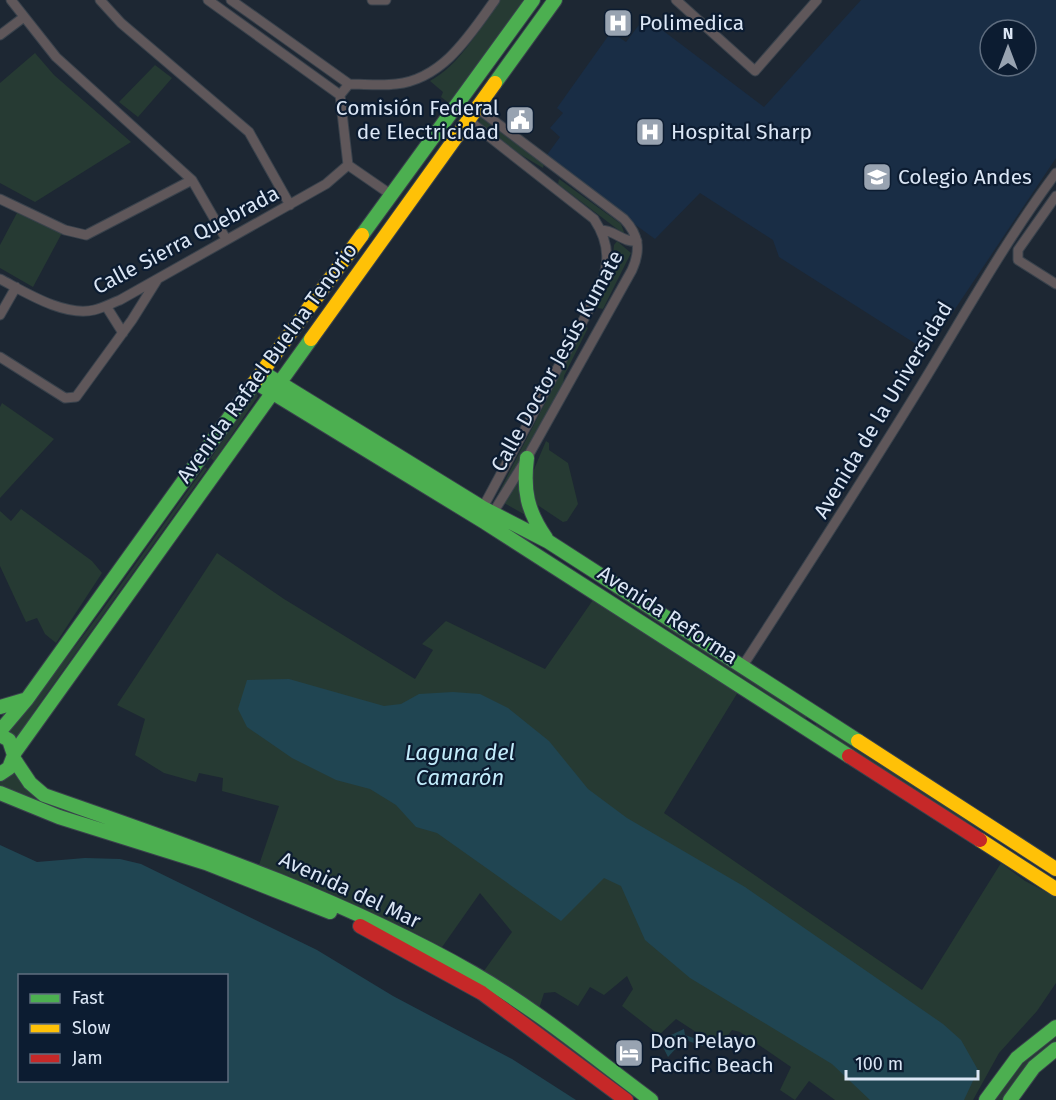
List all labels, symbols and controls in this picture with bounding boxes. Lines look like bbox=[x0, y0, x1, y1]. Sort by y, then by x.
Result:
hospital icon: Polimedica bbox=[602, 7, 634, 39]
place label: Polimedica bbox=[639, 10, 744, 36]
north arrow bbox=[978, 18, 1038, 78]
text: N bbox=[1003, 24, 1013, 43]
place label: Comisión Federal de Electricidad bbox=[336, 95, 499, 145]
public building icon: Comisión Federal de Electricidad bbox=[504, 104, 536, 136]
hospital icon: Hospital Sharp bbox=[634, 116, 666, 148]
place label: Hospital Sharp bbox=[671, 119, 812, 145]
school or university icon: Colegio Andes bbox=[861, 161, 893, 193]
place label: Colegio Andes bbox=[898, 164, 1032, 190]
street label: Calle Sierra Quebrada bbox=[89, 180, 283, 300]
street label: Avenida Rafael Buelna Tenorio bbox=[171, 238, 363, 488]
street label: Calle Doctor Jesús Kumate bbox=[485, 246, 629, 476]
street label: Avenida de la Universidad bbox=[808, 297, 958, 523]
street label: Avenida Reforma bbox=[593, 560, 743, 670]
water label: Laguna del Camarón bbox=[405, 739, 515, 791]
street label: Avenida del Mar bbox=[275, 846, 425, 934]
legend bbox=[18, 974, 228, 1082]
text: Fast bbox=[72, 987, 105, 1009]
text: Slow bbox=[72, 1017, 111, 1039]
place label: Don Pelayo Pacific Beach bbox=[650, 1028, 774, 1078]
hotel icon: Don Pelayo Pacific Beach bbox=[613, 1037, 645, 1069]
scale bar bbox=[846, 1043, 978, 1081]
text: Jam bbox=[72, 1047, 103, 1069]
text: 100 m bbox=[855, 1053, 903, 1075]

